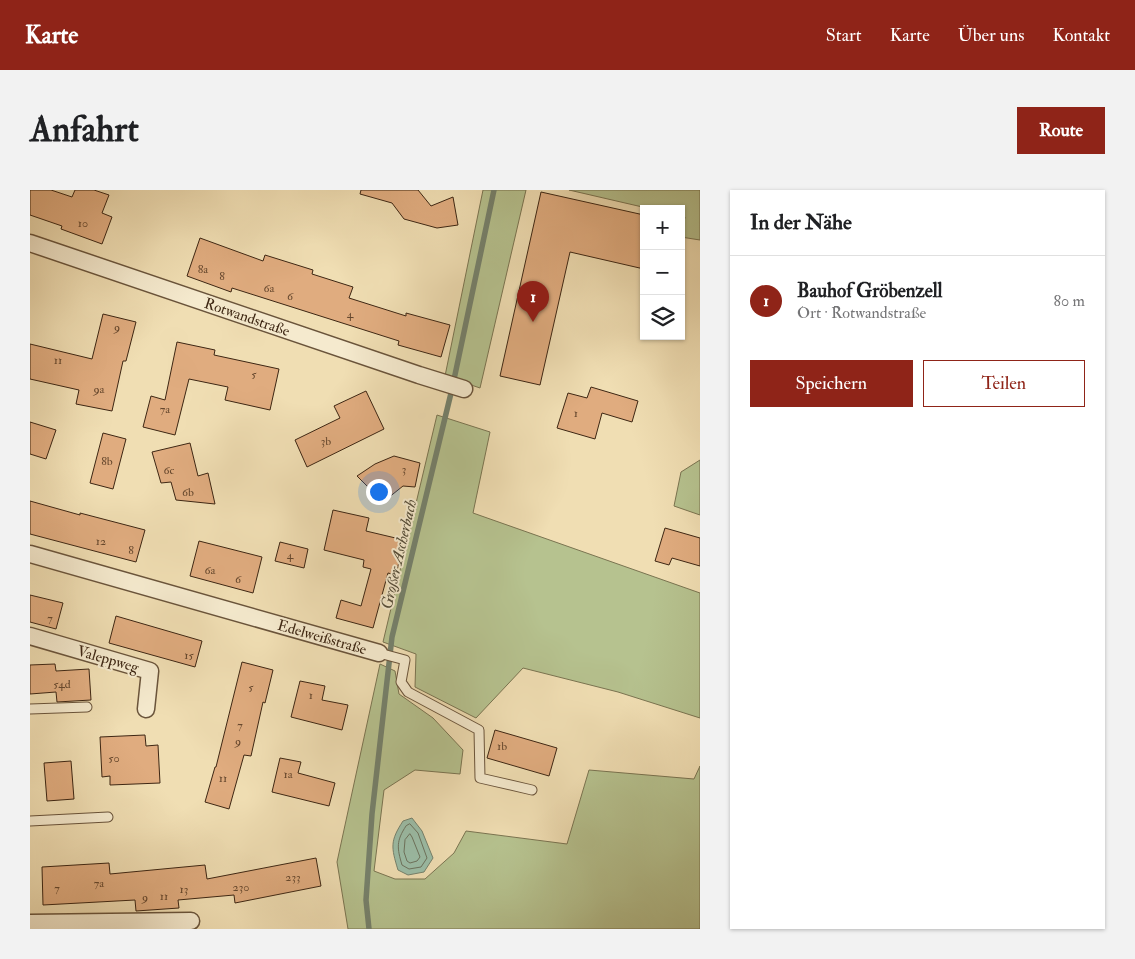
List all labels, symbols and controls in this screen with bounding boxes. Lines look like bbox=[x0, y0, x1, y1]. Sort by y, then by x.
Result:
text: Karte bbox=[25, 20, 78, 51]
text: Start bbox=[826, 24, 862, 47]
text: Karte bbox=[890, 24, 930, 47]
text: Über uns bbox=[958, 24, 1024, 47]
text: Kontakt bbox=[1052, 24, 1110, 47]
button: Route bbox=[1017, 107, 1105, 154]
text: Anfahrt bbox=[30, 108, 139, 152]
map controls bbox=[640, 205, 685, 340]
button: + bbox=[640, 205, 685, 250]
text: In der Nähe bbox=[750, 209, 852, 236]
house number: 10 bbox=[78, 216, 88, 231]
button: − bbox=[640, 250, 685, 295]
house number: 8a bbox=[198, 262, 209, 277]
house number: 8 bbox=[219, 269, 225, 284]
text: Bauhof Gröbenzell bbox=[797, 279, 942, 303]
house number: 6a bbox=[264, 281, 276, 296]
pin: 1 bbox=[517, 281, 549, 322]
house number: 6 bbox=[287, 289, 294, 304]
text: 1 bbox=[763, 291, 769, 311]
text: 80 m bbox=[1054, 291, 1085, 311]
street label: Rotwandstraße bbox=[202, 294, 292, 341]
button: layers bbox=[640, 295, 685, 340]
text: Ort · Rotwandstraße bbox=[797, 303, 926, 323]
house number: 4 bbox=[347, 307, 354, 322]
house number: 9 bbox=[113, 320, 120, 335]
house number: 11 bbox=[54, 353, 62, 368]
button: Speichern bbox=[750, 360, 913, 407]
button: Teilen bbox=[923, 360, 1085, 407]
house number: 5 bbox=[251, 367, 257, 382]
house number: 9a bbox=[92, 382, 106, 397]
house number: 7a bbox=[160, 402, 171, 417]
house number: 1 bbox=[574, 406, 578, 421]
house number: 3b bbox=[321, 434, 331, 449]
house number: 8b bbox=[101, 454, 113, 469]
house number: 3 bbox=[402, 462, 406, 477]
house number: 6c bbox=[164, 463, 175, 478]
your location bbox=[366, 479, 392, 505]
house number: 6b bbox=[182, 485, 194, 500]
water label: Großer Ascherbach bbox=[377, 497, 421, 611]
house number: 12 bbox=[96, 534, 106, 549]
house number: 8 bbox=[128, 543, 134, 558]
house number: 4 bbox=[287, 548, 294, 563]
house number: 6a bbox=[205, 563, 217, 578]
house number: 6 bbox=[235, 572, 242, 587]
house number: 7 bbox=[47, 611, 53, 626]
street label: Edelweißstraße bbox=[275, 616, 369, 659]
street label: Valeppweg bbox=[74, 642, 142, 678]
house number: 15 bbox=[184, 648, 194, 663]
house number: 54d bbox=[53, 677, 71, 692]
house number: 5 bbox=[248, 680, 254, 695]
house number: 1 bbox=[309, 688, 313, 703]
house number: 7 bbox=[237, 718, 243, 733]
house number: 9 bbox=[234, 734, 241, 749]
house number: 1b bbox=[497, 739, 507, 754]
house number: 50 bbox=[108, 751, 120, 766]
house number: 1a bbox=[283, 767, 294, 782]
house number: 11 bbox=[219, 771, 227, 786]
house number: 233 bbox=[285, 870, 301, 885]
house number: 7a bbox=[94, 876, 105, 891]
house number: 230 bbox=[233, 880, 249, 895]
house number: 7 bbox=[54, 881, 60, 896]
house number: 13 bbox=[180, 882, 188, 897]
house number: 11 bbox=[160, 889, 168, 904]
house number: 9 bbox=[141, 890, 148, 905]

